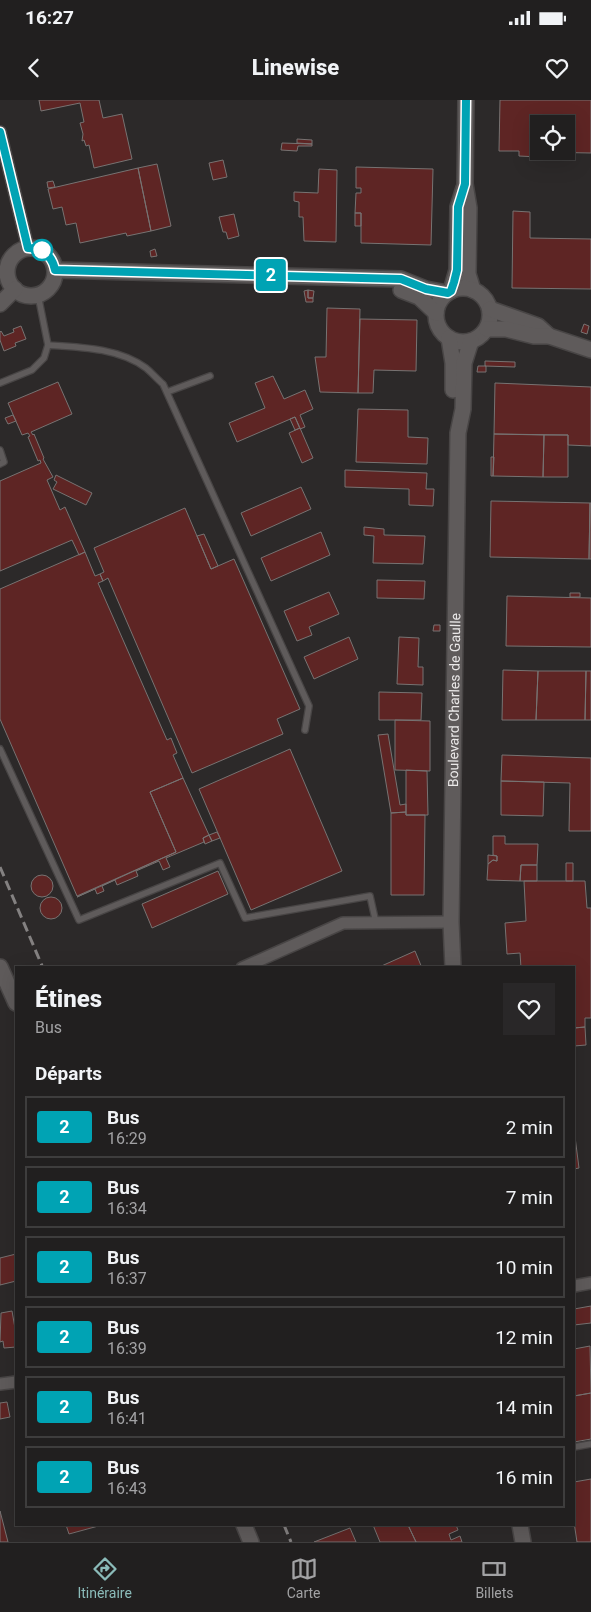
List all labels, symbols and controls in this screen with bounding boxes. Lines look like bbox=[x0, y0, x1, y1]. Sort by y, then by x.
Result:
text: 16:27 bbox=[25, 6, 74, 29]
icon: back bbox=[20, 54, 48, 82]
icon: heart bbox=[543, 54, 571, 82]
text: Linewise bbox=[252, 55, 339, 80]
map controls bbox=[530, 115, 575, 160]
button: locate bbox=[530, 115, 575, 160]
unlabelled marker bbox=[31, 239, 53, 261]
line badge: 2 bbox=[255, 259, 287, 291]
text: 2 bbox=[266, 264, 276, 285]
street label: Boulevard Charles de Gaulle bbox=[445, 613, 463, 787]
button: heart bbox=[503, 983, 555, 1035]
text: Étines bbox=[35, 985, 102, 1013]
text: Bus bbox=[35, 1018, 62, 1037]
text: Départs bbox=[35, 1062, 102, 1085]
text: Bus bbox=[107, 1106, 140, 1129]
text: 2 bbox=[59, 1116, 70, 1137]
text: 2 min bbox=[506, 1116, 553, 1139]
text: 16:29 bbox=[107, 1129, 147, 1148]
text: Bus bbox=[107, 1176, 140, 1199]
text: 2 bbox=[59, 1186, 70, 1207]
text: 7 min bbox=[506, 1186, 553, 1209]
text: 16:34 bbox=[107, 1199, 147, 1218]
text: Bus bbox=[107, 1246, 140, 1269]
text: 2 bbox=[59, 1256, 70, 1277]
text: 10 min bbox=[495, 1256, 553, 1279]
text: 16:37 bbox=[107, 1269, 147, 1288]
text: Bus bbox=[107, 1316, 140, 1339]
text: 2 bbox=[59, 1326, 70, 1347]
text: 12 min bbox=[495, 1326, 553, 1349]
text: 16:39 bbox=[107, 1339, 147, 1358]
text: Bus bbox=[107, 1386, 140, 1409]
text: 2 bbox=[59, 1396, 70, 1417]
text: 14 min bbox=[495, 1396, 553, 1419]
text: 16:41 bbox=[107, 1409, 147, 1428]
text: Bus bbox=[107, 1456, 140, 1479]
text: 2 bbox=[59, 1466, 70, 1487]
text: 16 min bbox=[495, 1466, 553, 1489]
text: 16:43 bbox=[107, 1479, 147, 1498]
tab: Itinéraire bbox=[77, 1555, 132, 1601]
tab: Carte bbox=[287, 1555, 321, 1601]
tab: Billets bbox=[475, 1555, 514, 1601]

